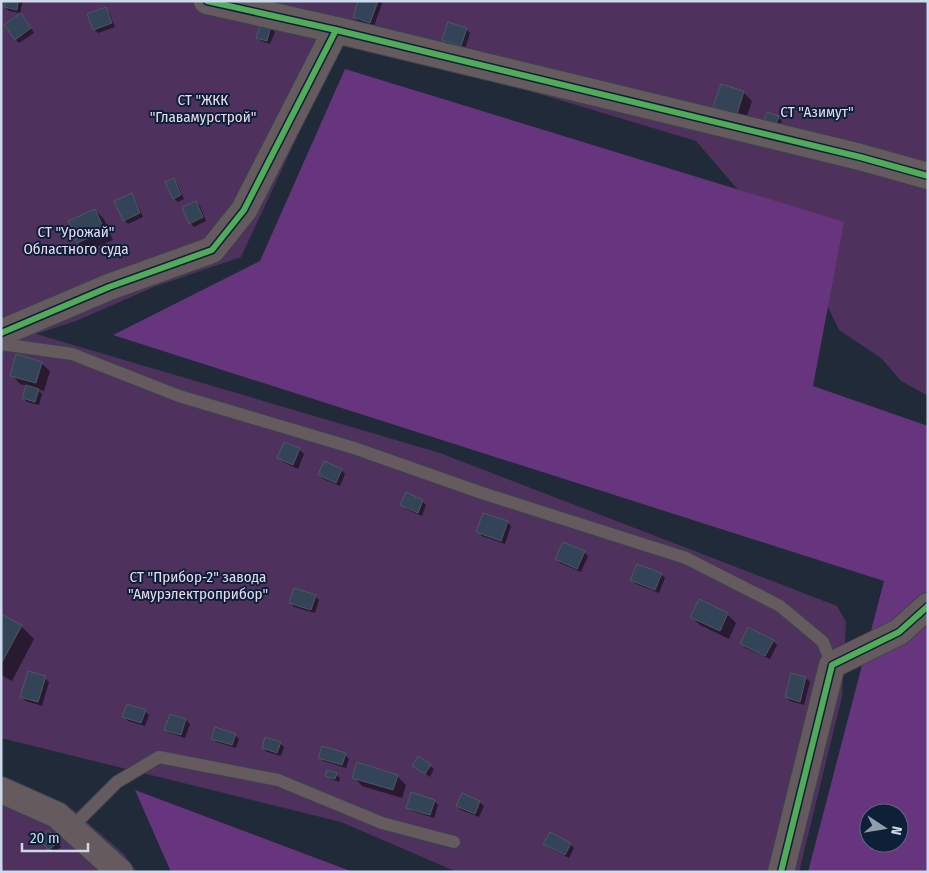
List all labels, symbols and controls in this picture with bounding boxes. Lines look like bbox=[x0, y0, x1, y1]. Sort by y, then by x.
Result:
park label: СТ "ЖКК "Главамурстрой" bbox=[150, 91, 256, 126]
park label: СТ "Азимут" bbox=[780, 103, 854, 121]
park label: СТ "Урожай" Областного суда bbox=[23, 223, 129, 258]
park label: СТ "Прибор-2" завода "Амурэлектроприбор" bbox=[128, 568, 268, 603]
north arrow bbox=[859, 803, 909, 853]
scale bar bbox=[22, 820, 89, 852]
text: N bbox=[887, 825, 905, 836]
text: 20 m bbox=[30, 829, 60, 847]

